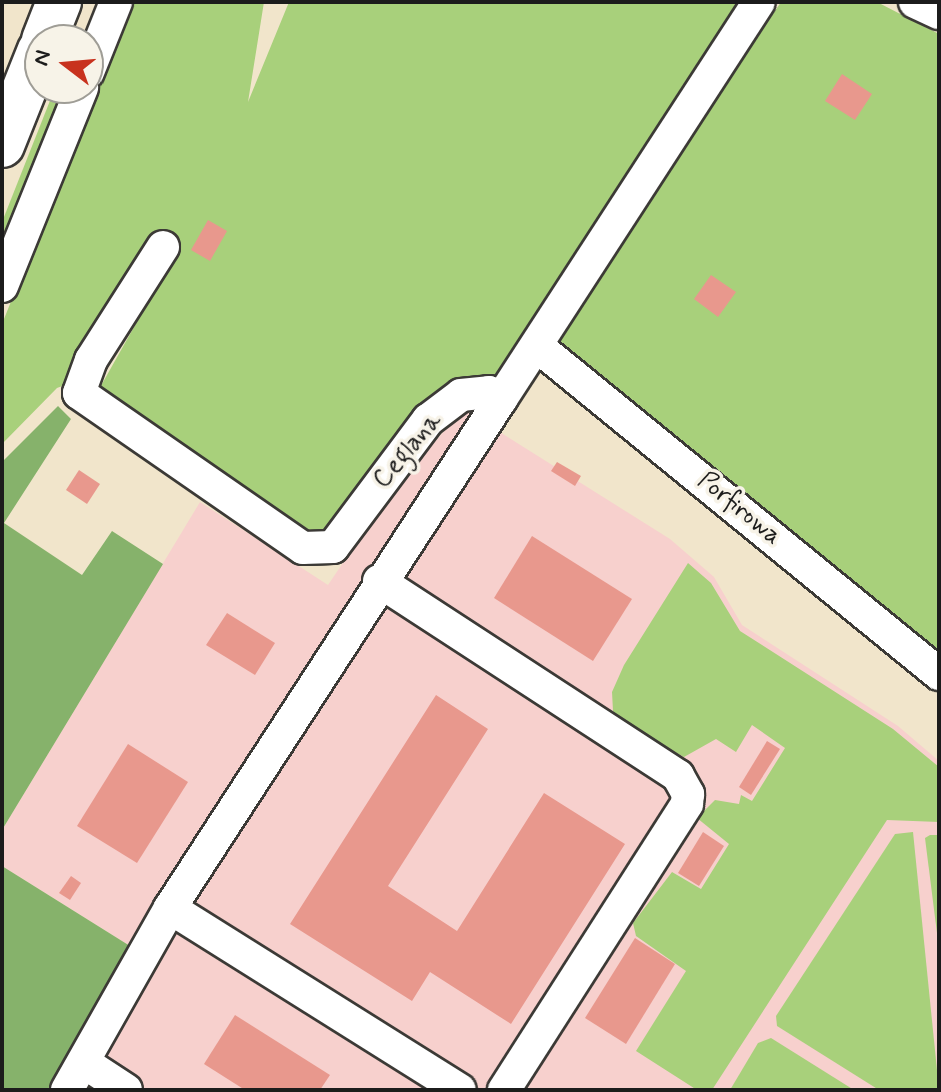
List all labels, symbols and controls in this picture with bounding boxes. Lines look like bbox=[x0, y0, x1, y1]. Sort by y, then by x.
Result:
north arrow bbox=[24, 24, 104, 104]
text: N bbox=[27, 47, 58, 69]
street label: Ceglana bbox=[367, 407, 449, 495]
street label: Porfirowa bbox=[691, 466, 787, 552]

